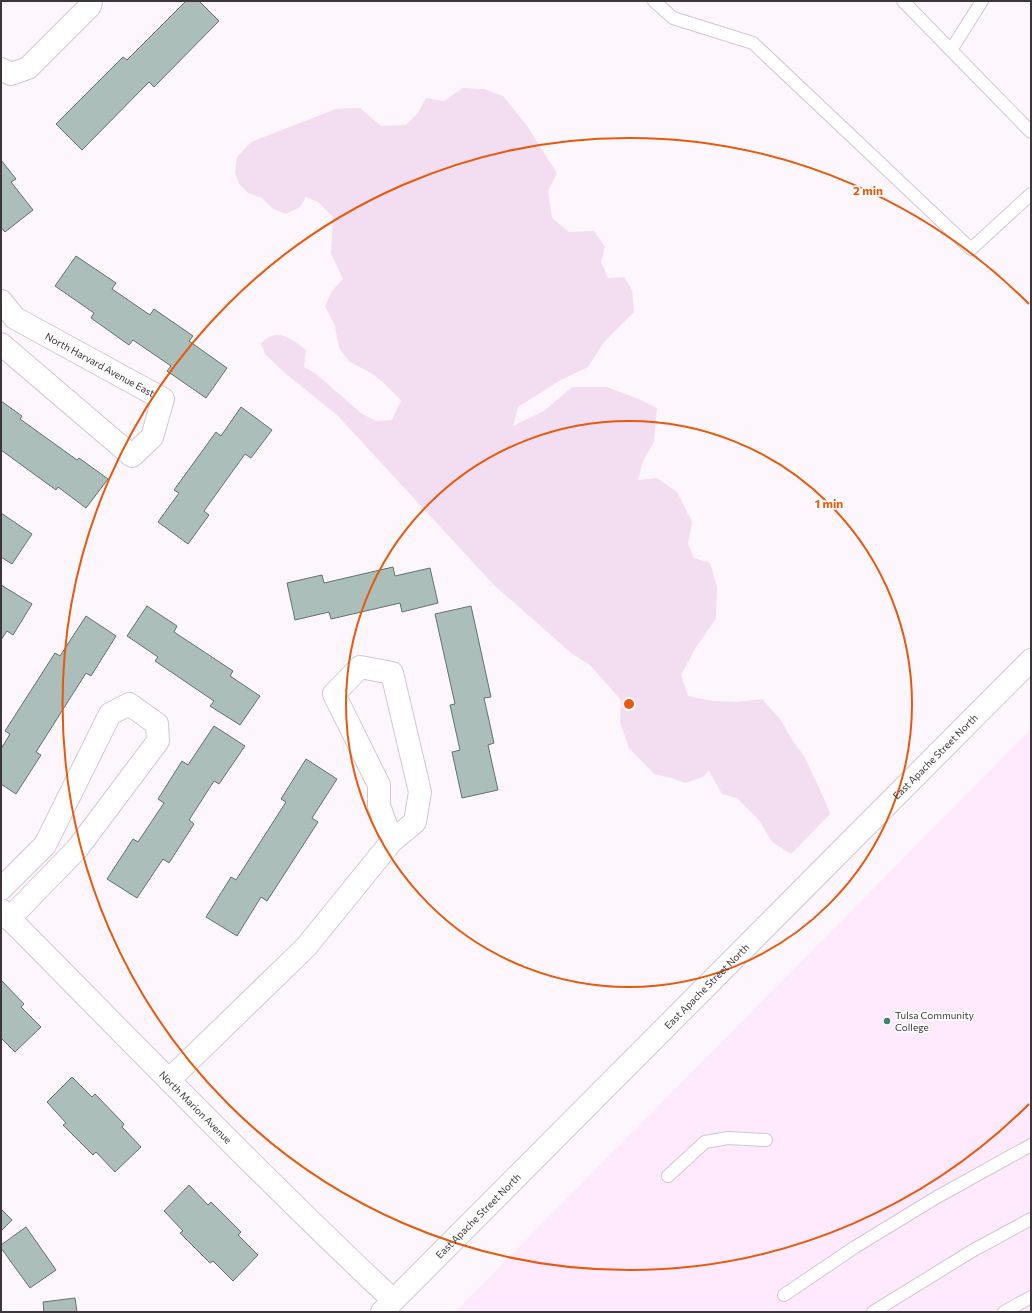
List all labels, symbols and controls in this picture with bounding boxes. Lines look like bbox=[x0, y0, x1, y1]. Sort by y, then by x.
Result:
text: 2 min bbox=[853, 183, 883, 197]
street label: North Harvard Avenue East bbox=[43, 330, 157, 399]
text: 1 min bbox=[815, 496, 843, 510]
centre of rings bbox=[622, 697, 636, 711]
street label: East Apache Street North bbox=[890, 711, 980, 801]
street label: East Apache Street North bbox=[662, 941, 751, 1031]
place label: Tulsa Community College bbox=[895, 1009, 974, 1033]
marker: Tulsa Community College bbox=[882, 1016, 892, 1026]
street label: North Marion Avenue bbox=[157, 1068, 234, 1146]
street label: East Apache Street North bbox=[433, 1171, 523, 1261]

